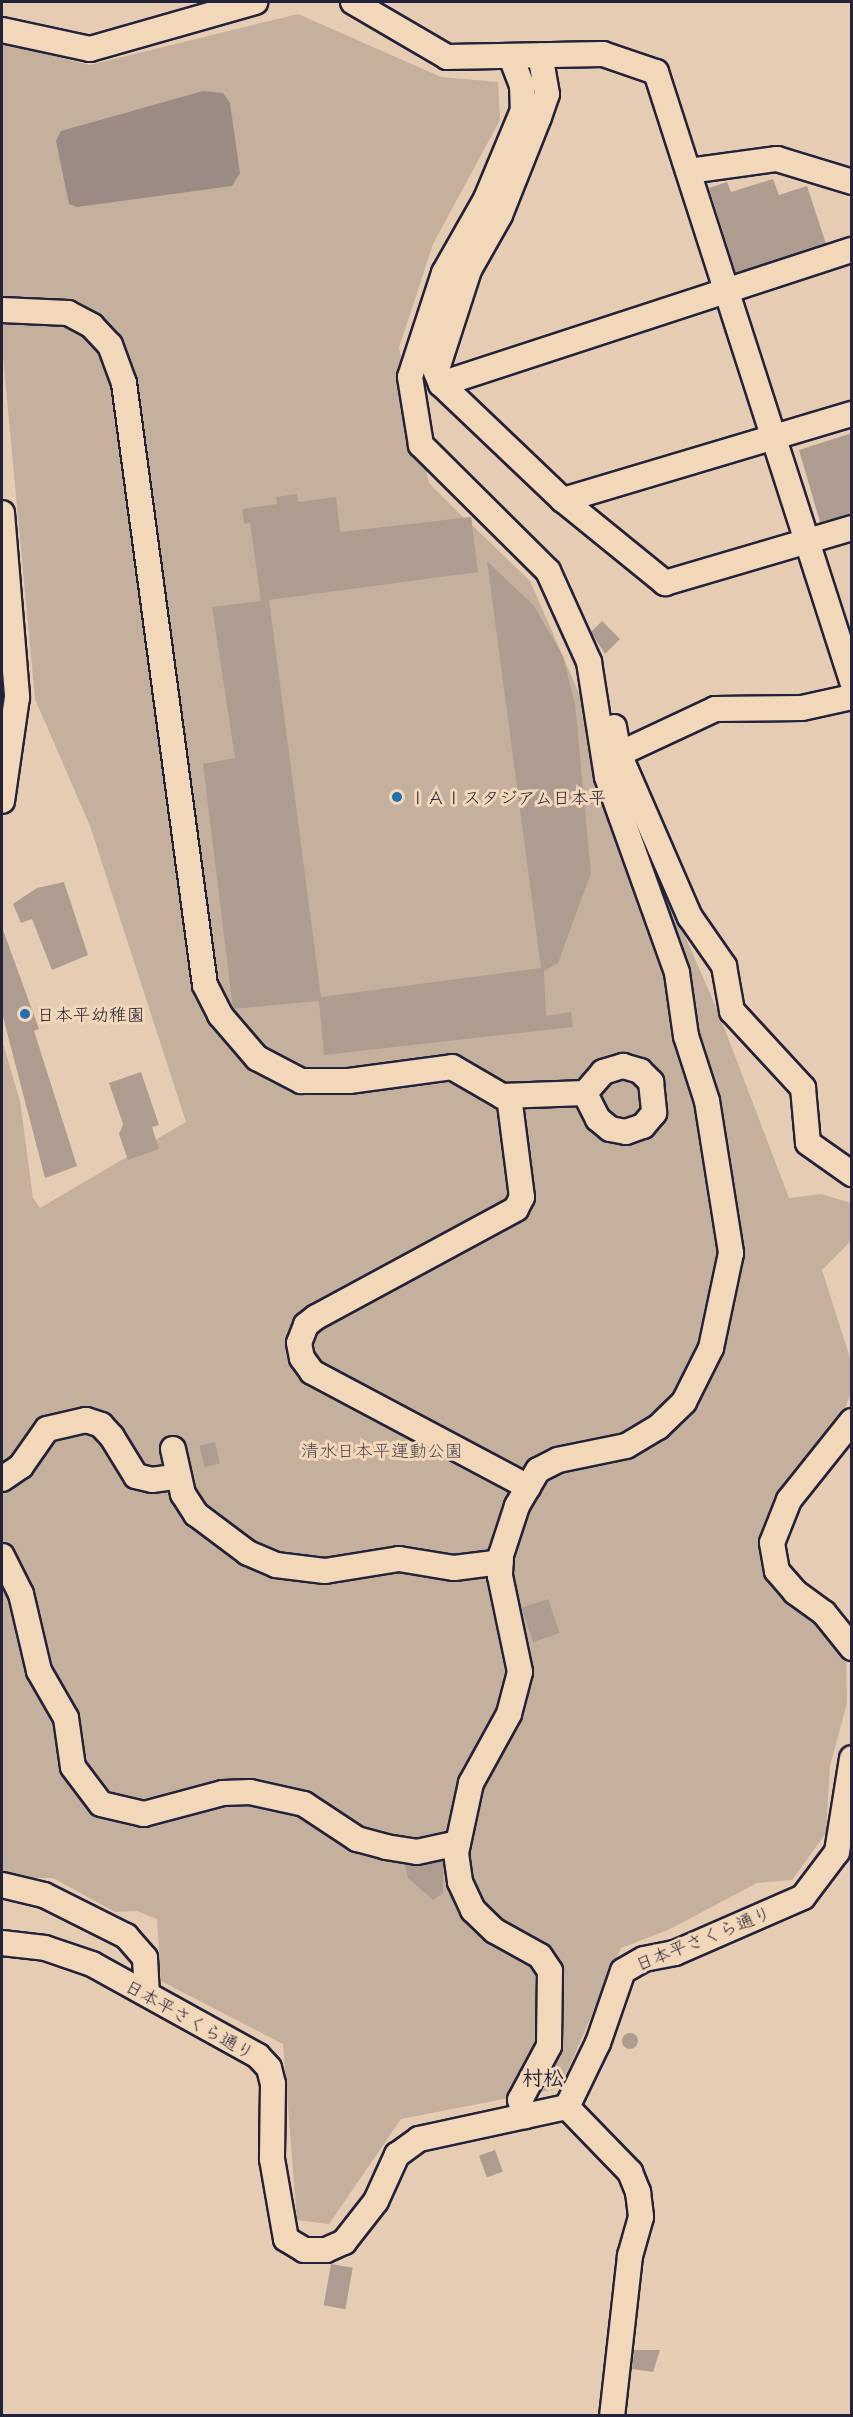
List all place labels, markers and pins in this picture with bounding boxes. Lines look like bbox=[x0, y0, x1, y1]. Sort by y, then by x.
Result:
place label: ＩＡＩスタジアム日本平 bbox=[409, 786, 607, 808]
marker: ＩＡＩスタジアム日本平 bbox=[390, 790, 404, 804]
place label: 日本平幼稚園 bbox=[37, 1003, 145, 1025]
marker: 日本平幼稚園 bbox=[18, 1007, 32, 1021]

